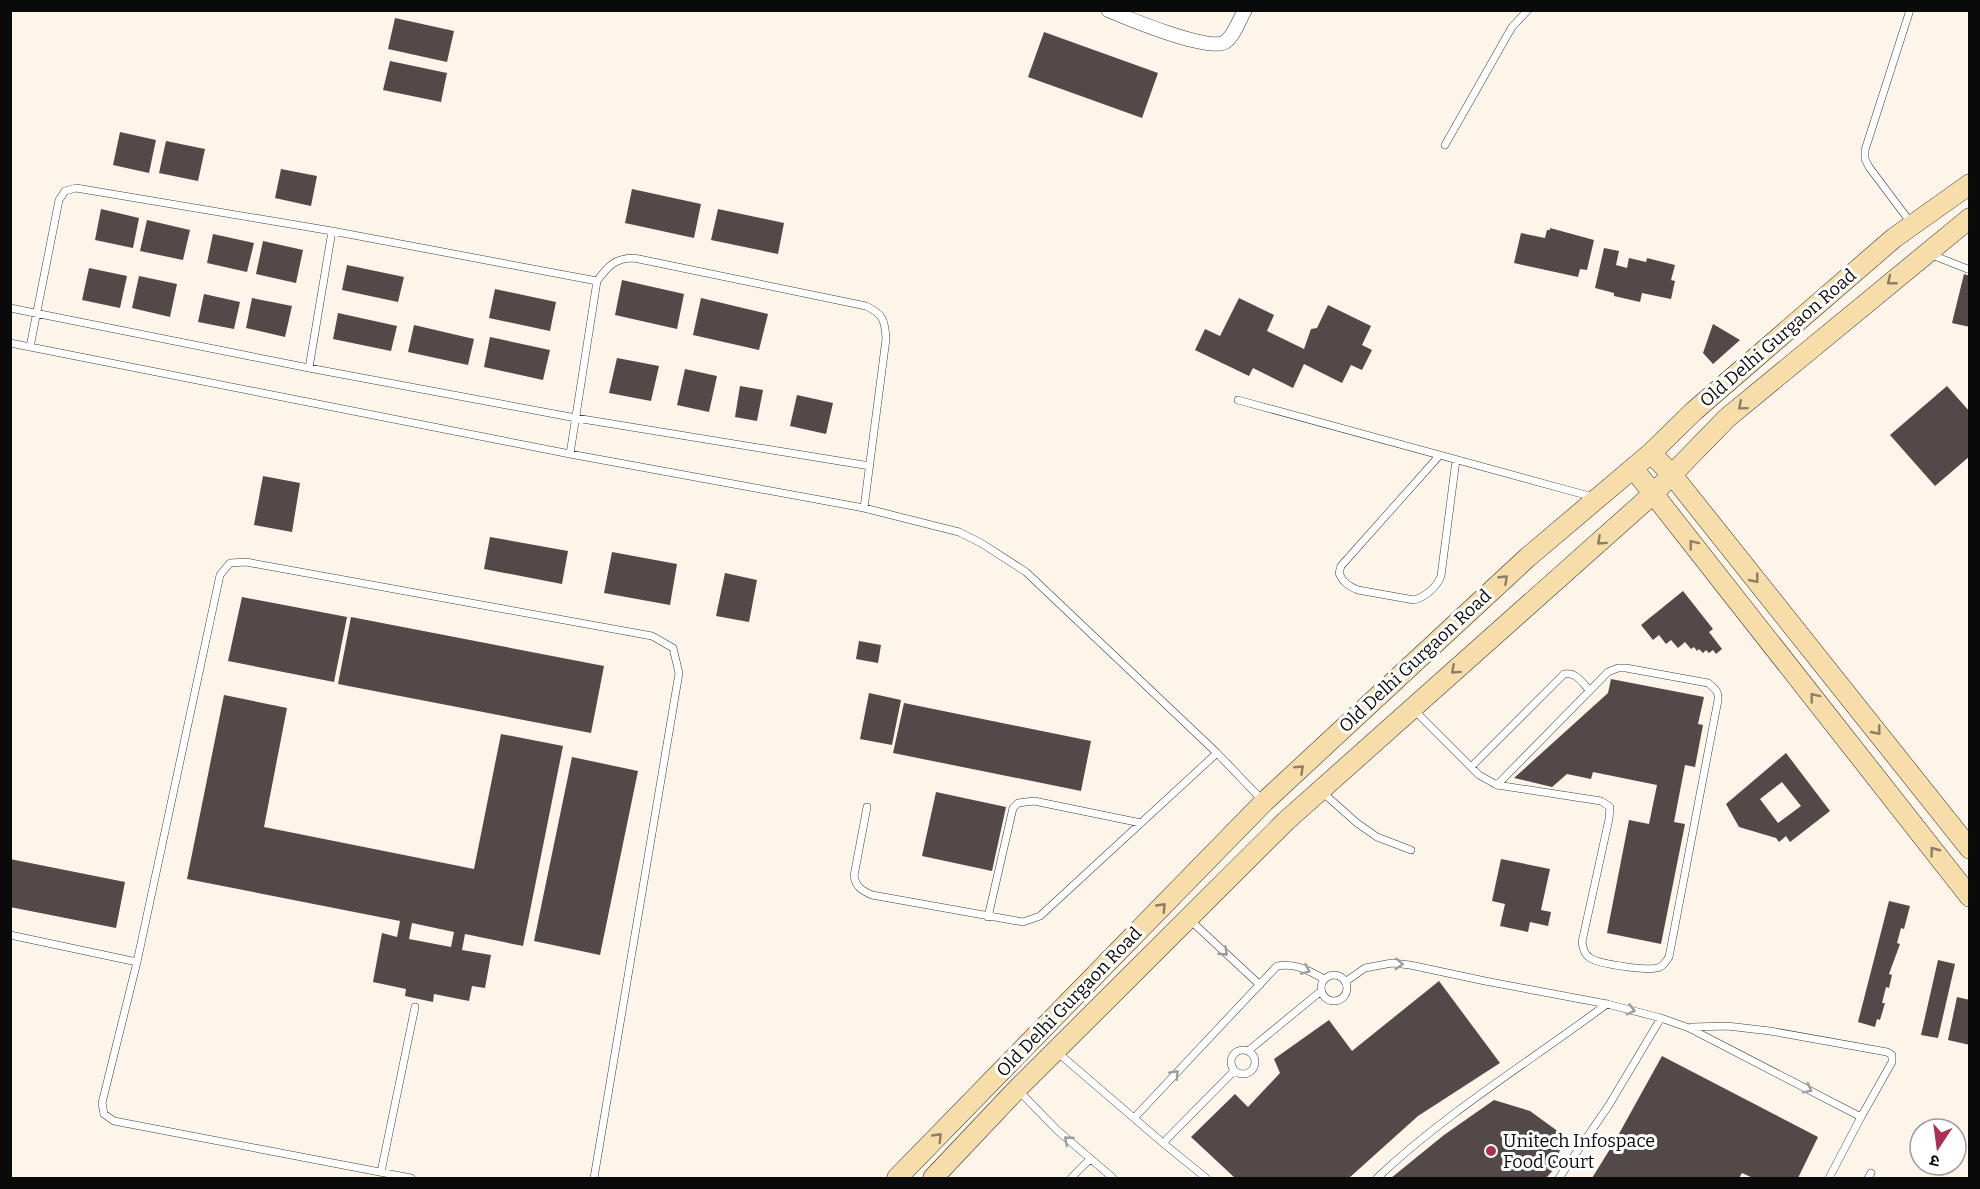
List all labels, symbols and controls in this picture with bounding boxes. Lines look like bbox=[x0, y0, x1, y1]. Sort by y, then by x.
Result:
street label: Old Delhi Gurgaon Road bbox=[1695, 264, 1861, 412]
one-way arrow bbox=[1887, 274, 1898, 285]
one-way arrow bbox=[1738, 399, 1749, 410]
one-way arrow bbox=[1597, 534, 1608, 545]
one-way arrow bbox=[1689, 540, 1700, 551]
one-way arrow bbox=[1748, 572, 1759, 583]
one-way arrow bbox=[1497, 575, 1508, 586]
street label: Old Delhi Gurgaon Road bbox=[1334, 585, 1496, 737]
one-way arrow bbox=[1451, 663, 1462, 674]
one-way arrow bbox=[1810, 693, 1821, 704]
one-way arrow bbox=[1869, 724, 1880, 735]
one-way arrow bbox=[1293, 765, 1303, 776]
one-way arrow bbox=[1930, 846, 1941, 857]
one-way arrow bbox=[1154, 903, 1165, 914]
street label: Old Delhi Gurgaon Road bbox=[992, 922, 1147, 1082]
one-way arrow bbox=[1216, 944, 1227, 955]
one-way arrow bbox=[1394, 957, 1403, 970]
one-way arrow bbox=[1300, 963, 1311, 975]
one-way arrow bbox=[1626, 1003, 1636, 1016]
one-way arrow bbox=[1168, 1071, 1179, 1081]
one-way arrow bbox=[1802, 1082, 1813, 1093]
north arrow bbox=[1908, 1117, 1968, 1177]
place label: Unitech Infospace Food Court bbox=[1503, 1130, 1655, 1173]
one-way arrow bbox=[930, 1133, 941, 1144]
one-way arrow bbox=[1064, 1136, 1075, 1147]
marker: Unitech Infospace Food Court bbox=[1484, 1144, 1498, 1158]
text: उ bbox=[1927, 1151, 1941, 1171]

